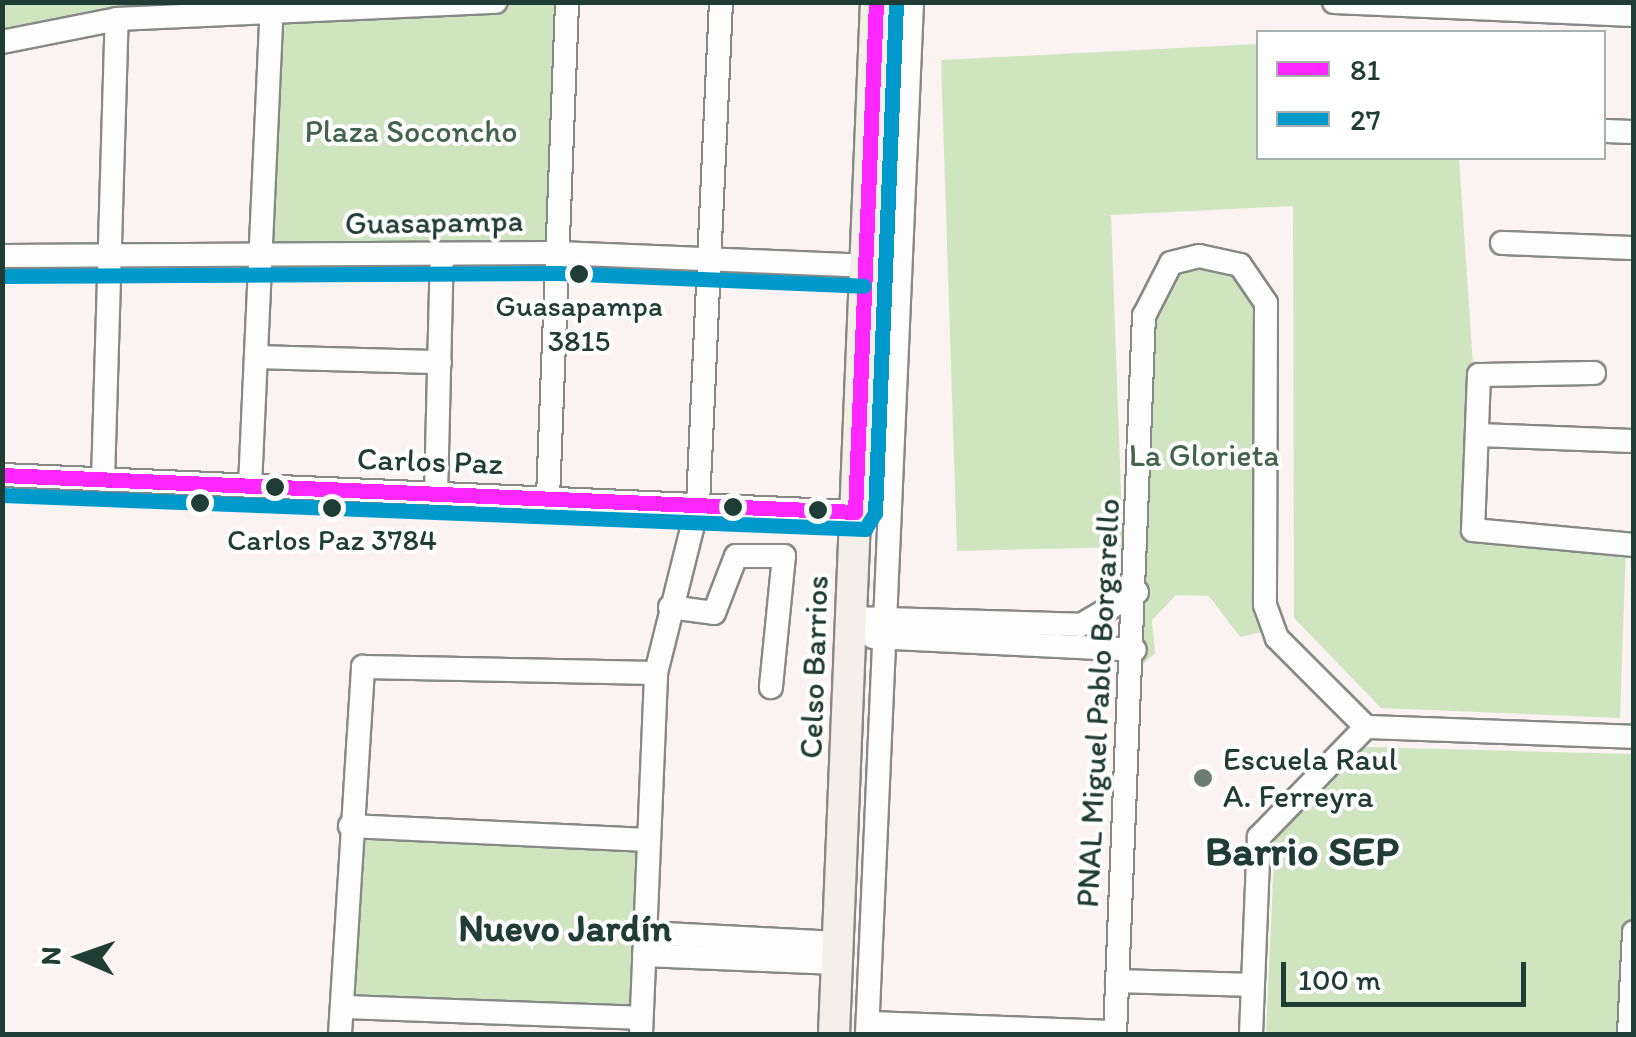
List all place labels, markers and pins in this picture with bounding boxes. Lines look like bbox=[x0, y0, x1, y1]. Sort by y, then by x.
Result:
marker: Guasapampa 3815 bbox=[569, 264, 589, 284]
place label: Guasapampa 3815 bbox=[495, 288, 663, 358]
unlabelled marker bbox=[265, 477, 285, 497]
unlabelled marker bbox=[190, 493, 210, 513]
unlabelled marker bbox=[723, 497, 743, 517]
marker: Carlos Paz 3784 bbox=[322, 498, 342, 518]
unlabelled marker bbox=[808, 500, 828, 520]
place label: Carlos Paz 3784 bbox=[228, 522, 436, 558]
place label: Escuela Raul A. Ferreyra bbox=[1223, 741, 1398, 816]
marker: Escuela Raul A. Ferreyra bbox=[1192, 767, 1214, 789]

